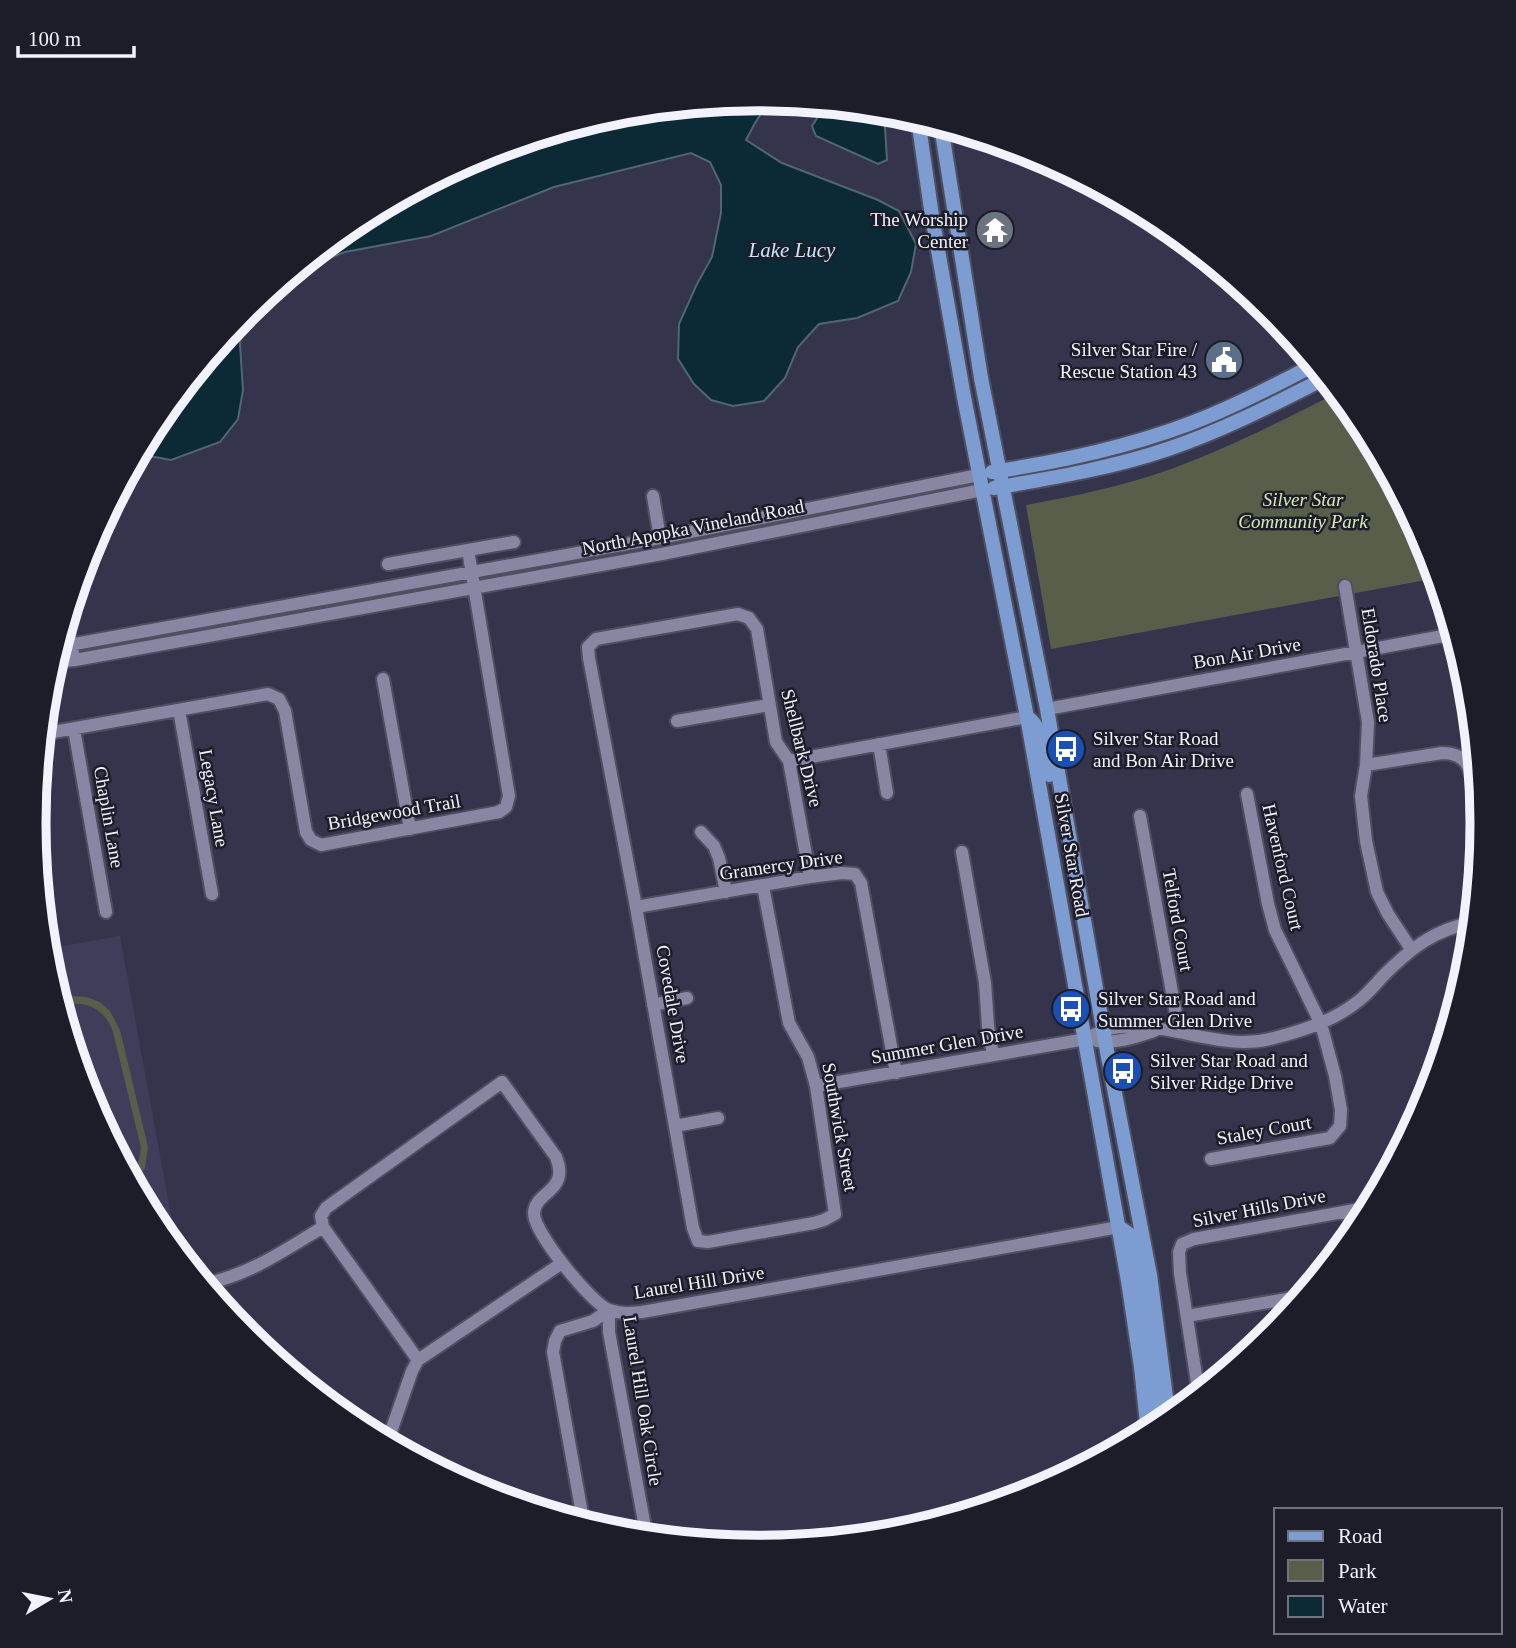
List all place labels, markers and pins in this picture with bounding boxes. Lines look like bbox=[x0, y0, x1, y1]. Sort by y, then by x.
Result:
place label: The Worship Center bbox=[870, 209, 969, 252]
temple icon: The Worship Center bbox=[974, 209, 1016, 251]
place label: Silver Star Fire / Rescue Station 43 bbox=[1060, 339, 1198, 382]
public building icon: Silver Star Fire / Rescue Station 43 bbox=[1203, 339, 1245, 381]
bus stop icon: Silver Star Road and Bon Air Drive bbox=[1045, 728, 1087, 770]
place label: Silver Star Road and Bon Air Drive bbox=[1093, 728, 1234, 771]
bus stop icon: Silver Star Road and Summer Glen Drive bbox=[1050, 988, 1092, 1030]
place label: Silver Star Road and Summer Glen Drive bbox=[1098, 988, 1256, 1031]
bus stop icon: Silver Star Road and Silver Ridge Drive bbox=[1102, 1050, 1144, 1092]
place label: Silver Star Road and Silver Ridge Drive bbox=[1150, 1050, 1308, 1093]

